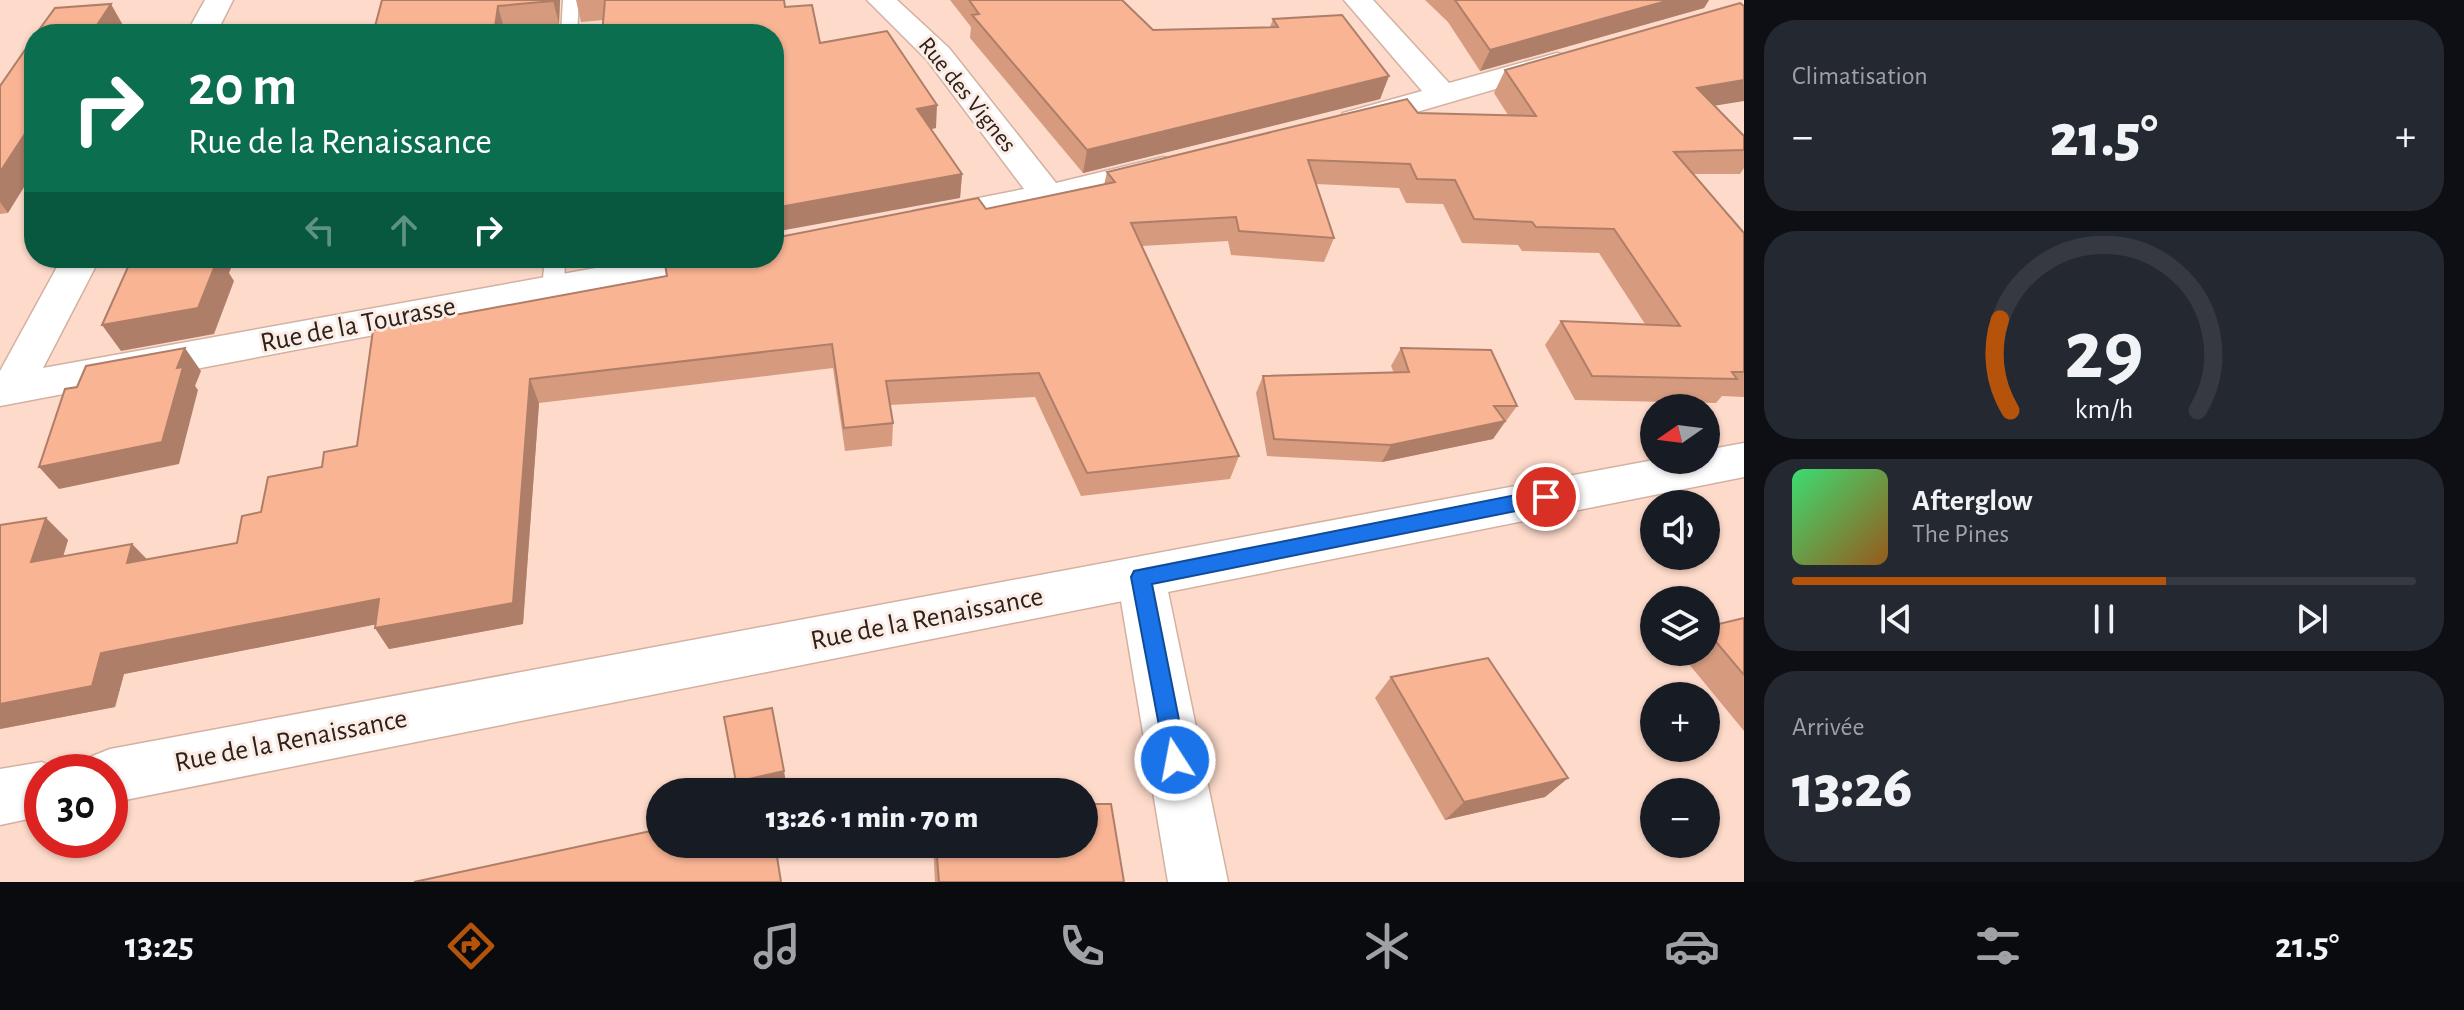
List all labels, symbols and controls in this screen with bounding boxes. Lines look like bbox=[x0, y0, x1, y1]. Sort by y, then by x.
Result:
street label: Rue des Vignes bbox=[914, 33, 1020, 157]
icon: right bbox=[56, 56, 160, 160]
text: 20 m bbox=[188, 59, 297, 115]
text: Climatisation bbox=[1792, 63, 1928, 89]
text: 21.5° bbox=[2050, 107, 2158, 167]
text: − bbox=[1792, 115, 1813, 159]
text: + bbox=[2395, 115, 2416, 159]
text: Rue de la Renaissance bbox=[188, 124, 492, 160]
icon: left bbox=[298, 208, 342, 252]
icon: ahead bbox=[382, 208, 426, 252]
icon: right bbox=[466, 208, 510, 252]
street label: Rue de la Tourasse bbox=[258, 292, 458, 358]
text: 29 bbox=[2064, 310, 2144, 394]
north arrow bbox=[1640, 394, 1720, 474]
map controls bbox=[1640, 394, 1720, 858]
text: km/h bbox=[2075, 396, 2133, 425]
pin bbox=[1512, 463, 1580, 531]
icon: arrive bbox=[1524, 475, 1568, 519]
text: Afterglow bbox=[1912, 486, 2033, 516]
button: sound bbox=[1640, 490, 1720, 570]
text: The Pines bbox=[1912, 521, 2009, 547]
street label: Rue de la Renaissance bbox=[808, 583, 1046, 655]
button: layers bbox=[1640, 586, 1720, 666]
icon: previous bbox=[1874, 597, 1918, 641]
icon: pause bbox=[2082, 597, 2126, 641]
icon: next bbox=[2290, 597, 2334, 641]
button: + bbox=[1640, 682, 1720, 762]
street label: Rue de la Renaissance bbox=[172, 705, 410, 777]
text: Arrivée bbox=[1792, 714, 1864, 740]
position arrow bbox=[1133, 718, 1217, 802]
speed limit sign: 30 bbox=[24, 754, 128, 858]
text: 13:26 bbox=[1792, 758, 1912, 818]
button: − bbox=[1640, 778, 1720, 858]
text: 13:26 · 1 min · 70 m bbox=[766, 803, 978, 833]
icon: directions bbox=[443, 918, 499, 974]
icon: music bbox=[749, 918, 805, 974]
icon: phone bbox=[1054, 918, 1110, 974]
icon: climate bbox=[1359, 918, 1415, 974]
icon: car bbox=[1664, 918, 1720, 974]
icon: filters bbox=[1970, 918, 2026, 974]
text: 13:25 bbox=[125, 928, 194, 964]
text: 21.5° bbox=[2275, 928, 2339, 964]

